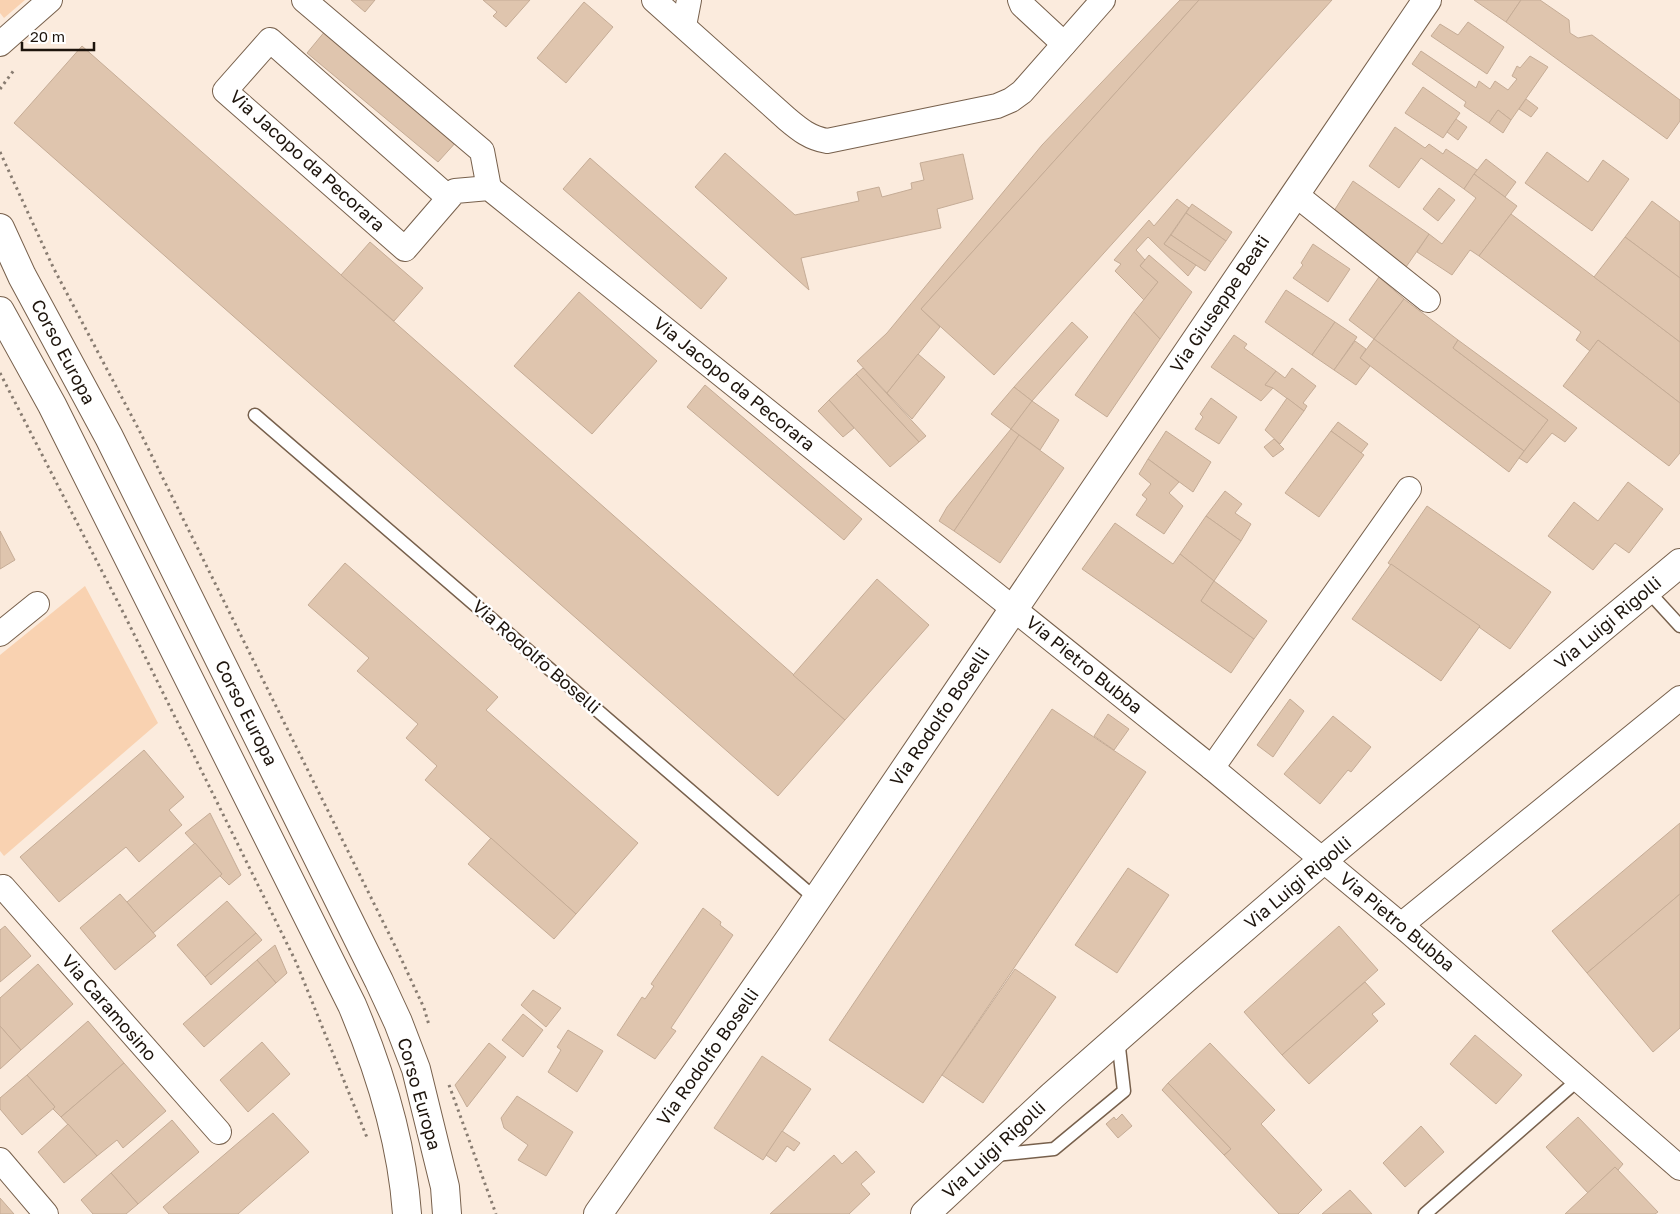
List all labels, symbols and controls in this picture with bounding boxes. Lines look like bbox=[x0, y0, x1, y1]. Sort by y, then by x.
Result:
scale bar bbox=[22, 20, 95, 52]
text: 20 m bbox=[30, 27, 65, 45]
street label: Via Jacopo da Pecorara bbox=[226, 85, 390, 236]
street label: Via Giuseppe Beati bbox=[1165, 230, 1273, 377]
street label: Corso Europa bbox=[27, 295, 101, 408]
street label: Via Jacopo da Pecorara bbox=[650, 311, 820, 455]
street label: Via Luigi Rigolli bbox=[1549, 571, 1665, 673]
street label: Via Rodolfo Boselli bbox=[468, 595, 605, 718]
street label: Via Pietro Bubba bbox=[1022, 611, 1147, 718]
street label: Via Rodolfo Boselli bbox=[885, 643, 994, 790]
street label: Corso Europa bbox=[211, 656, 283, 769]
street label: Via Luigi Rigolli bbox=[1239, 831, 1355, 933]
street label: Via Pietro Bubba bbox=[1336, 867, 1460, 976]
street label: Via Caramosino bbox=[58, 950, 162, 1065]
street label: Via Rodolfo Boselli bbox=[652, 984, 763, 1129]
street label: Corso Europa bbox=[393, 1035, 446, 1152]
street label: Via Luigi Rigolli bbox=[937, 1096, 1049, 1203]

